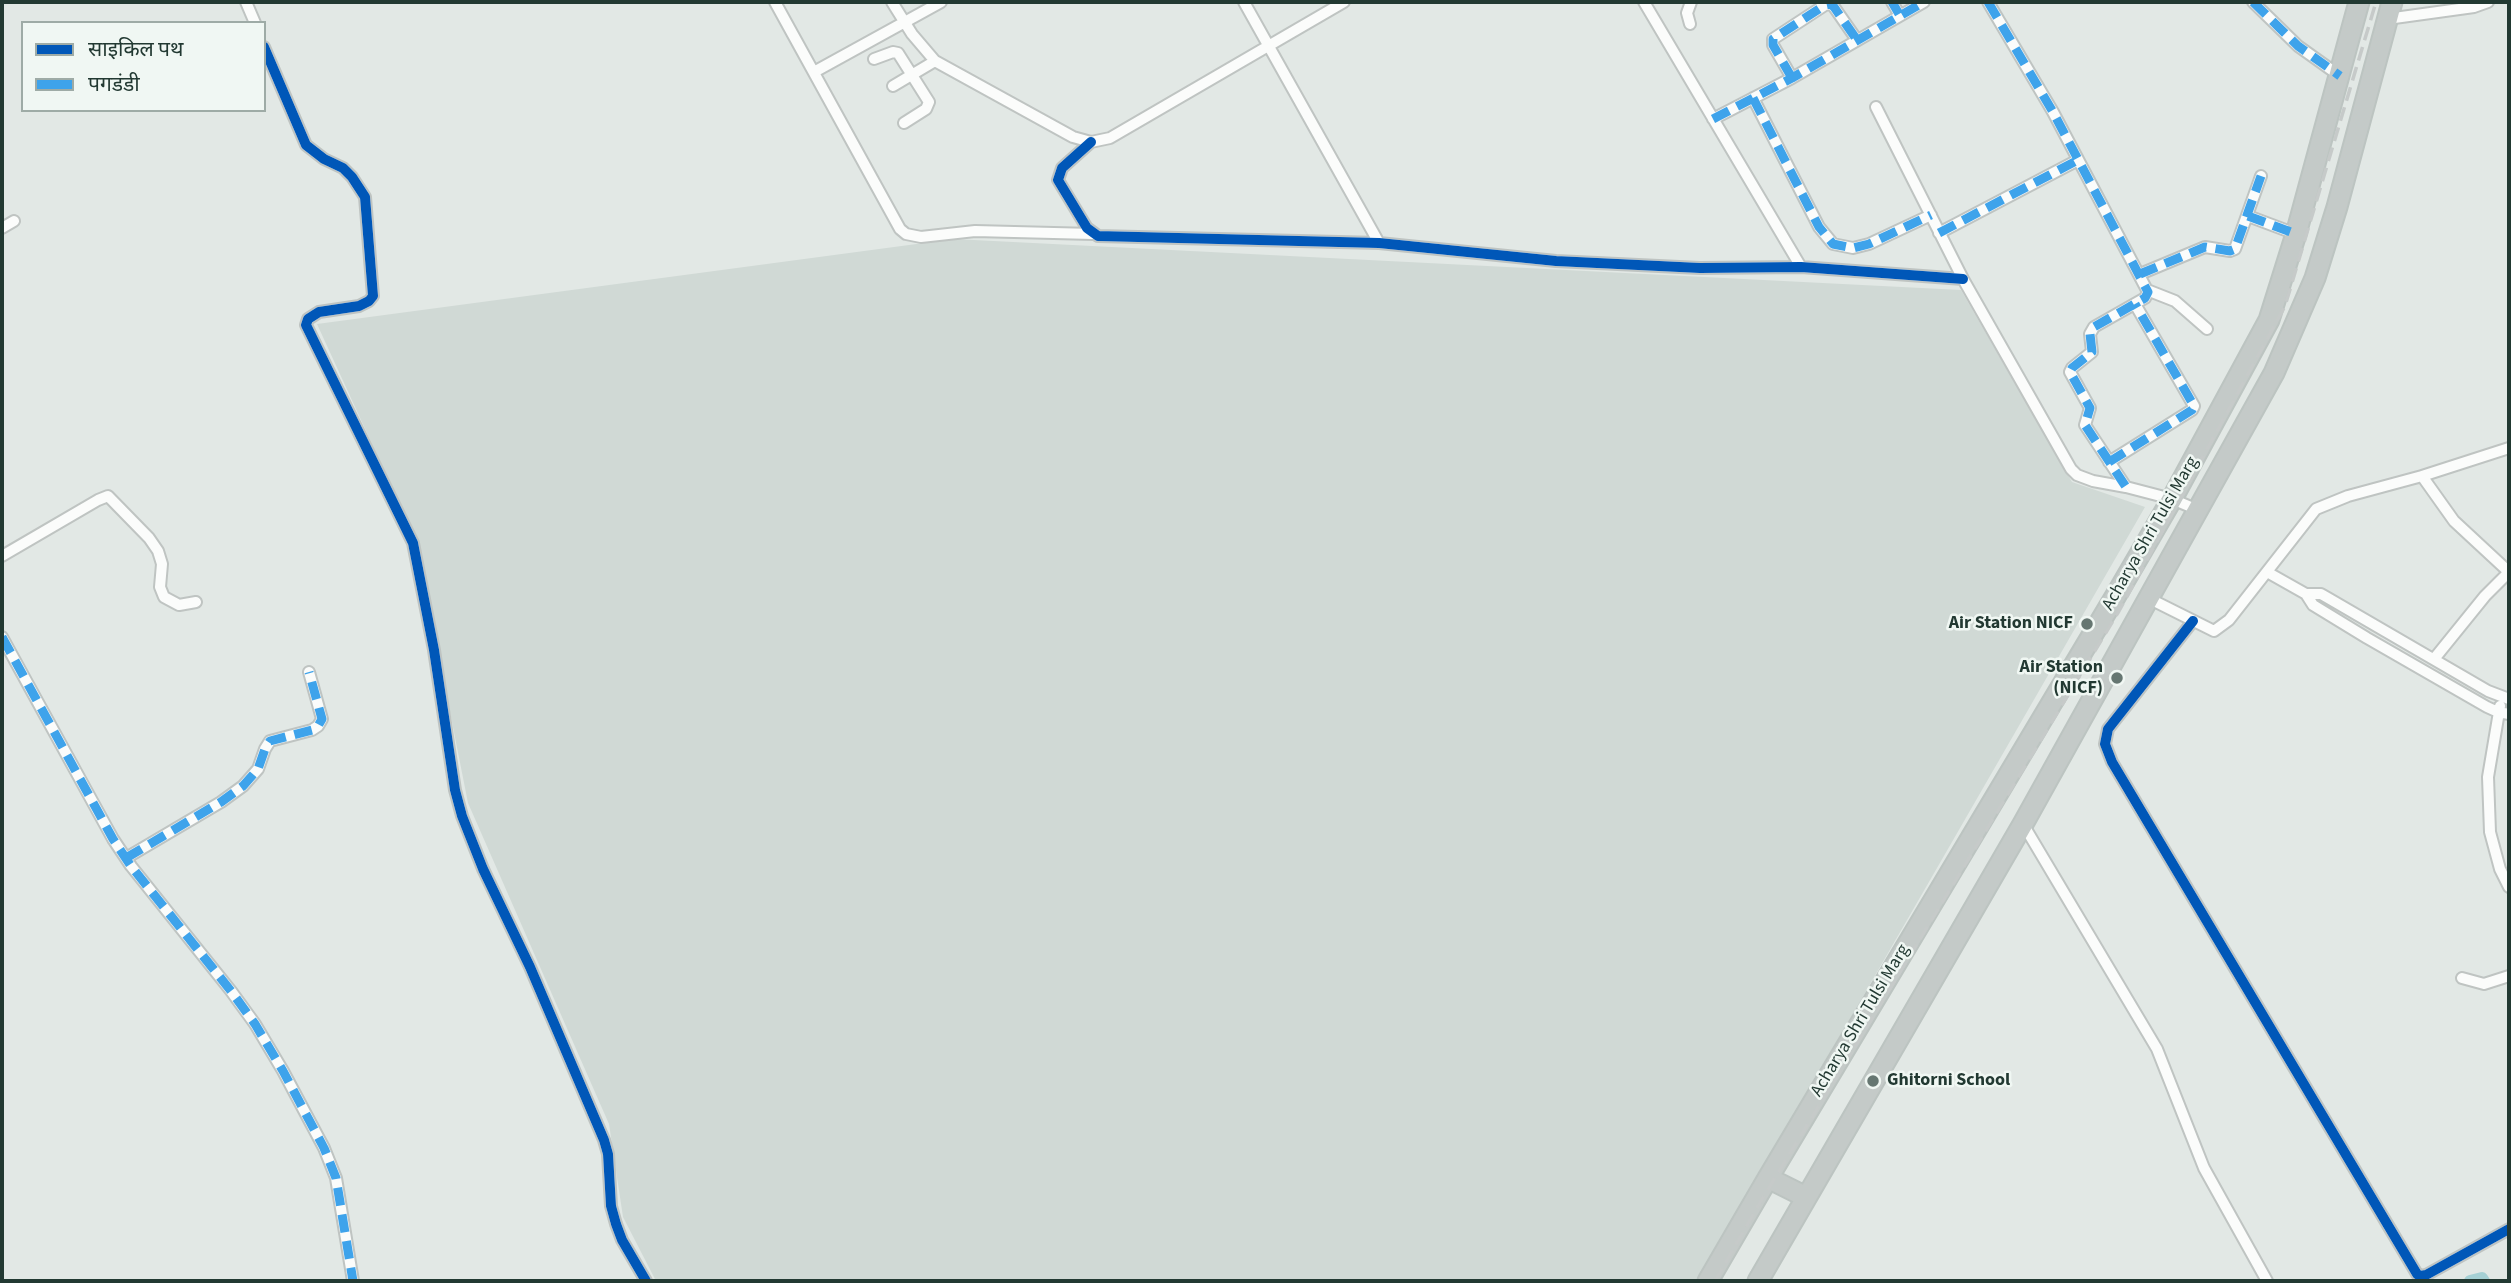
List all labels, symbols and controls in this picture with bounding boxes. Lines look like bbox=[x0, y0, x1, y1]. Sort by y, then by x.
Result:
legend bbox=[21, 21, 266, 112]
text: साइकिल पथ bbox=[88, 34, 183, 64]
text: पगडंडी bbox=[88, 69, 140, 99]
street label: Acharya Shri Tulsi Marg bbox=[2098, 453, 2204, 615]
place label: Air Station NICF bbox=[1949, 613, 2073, 635]
marker: Air Station NICF bbox=[2079, 616, 2095, 632]
place label: Air Station (NICF) bbox=[2020, 657, 2103, 700]
marker: Air Station (NICF) bbox=[2109, 670, 2125, 686]
street label: Acharya Shri Tulsi Marg bbox=[1807, 941, 1915, 1101]
place label: Ghitorni School bbox=[1887, 1070, 2010, 1092]
marker: Ghitorni School bbox=[1865, 1073, 1881, 1089]

